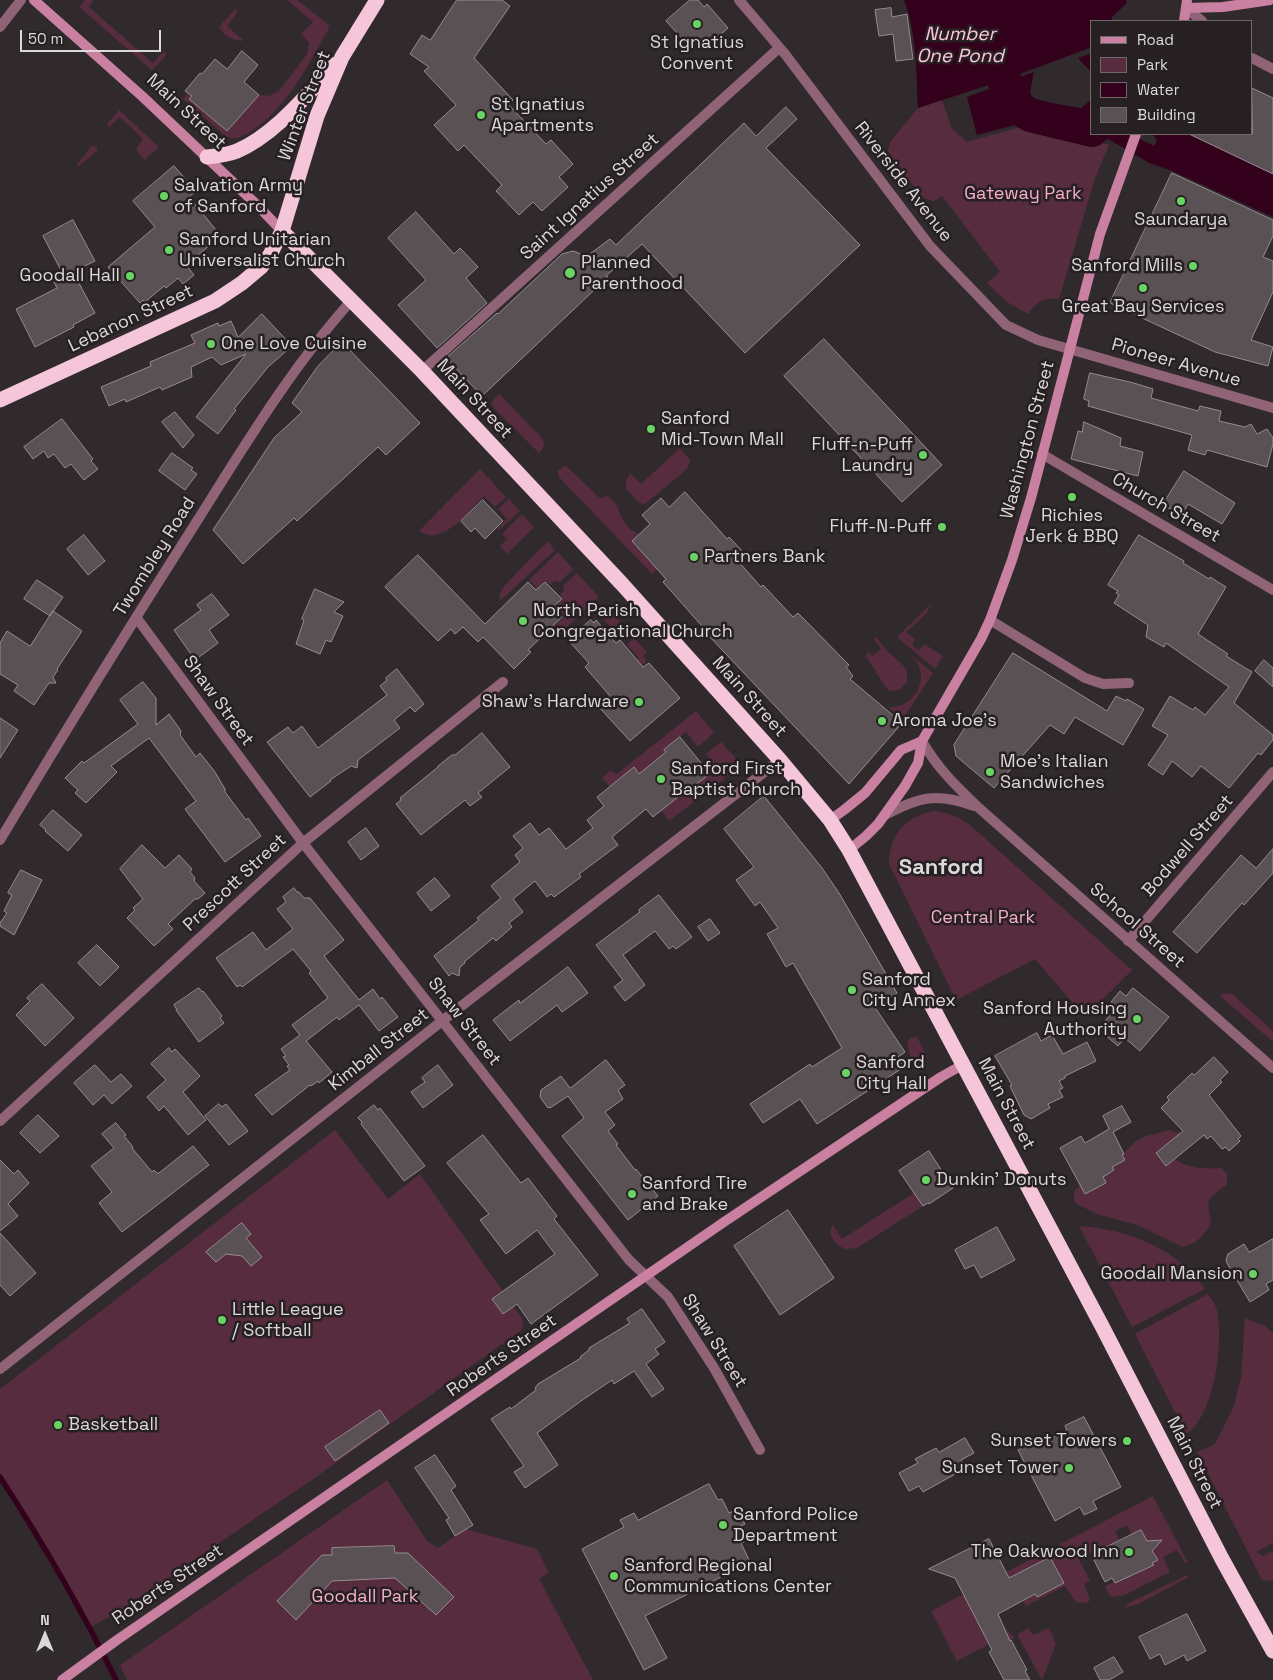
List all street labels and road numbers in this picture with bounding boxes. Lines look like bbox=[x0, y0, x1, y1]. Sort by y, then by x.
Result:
street label: Winter Street bbox=[274, 48, 336, 164]
street label: Main Street bbox=[142, 70, 230, 154]
street label: Riverside Avenue bbox=[849, 118, 957, 246]
street label: Saint Ignatius Street bbox=[516, 129, 664, 265]
street label: Lebanon Street bbox=[65, 281, 197, 357]
street label: Pioneer Avenue bbox=[1109, 334, 1243, 392]
street label: Main Street bbox=[432, 355, 516, 443]
street label: Washington Street bbox=[996, 358, 1060, 522]
street label: Church Street bbox=[1108, 468, 1224, 548]
street label: Twombley Road bbox=[110, 493, 200, 621]
street label: Shaw Street bbox=[178, 652, 258, 750]
street label: Main Street bbox=[707, 652, 791, 742]
street label: Bodwell Street bbox=[1138, 791, 1238, 901]
street label: Prescott Street bbox=[179, 830, 291, 936]
street label: School Street bbox=[1085, 879, 1189, 973]
street label: Shaw Street bbox=[423, 973, 505, 1071]
street label: Kimball Street bbox=[325, 1004, 433, 1096]
street label: Main Street bbox=[973, 1054, 1039, 1154]
street label: Shaw Street bbox=[677, 1290, 751, 1392]
street label: Roberts Street bbox=[443, 1310, 561, 1402]
street label: Main Street bbox=[1161, 1413, 1227, 1513]
street label: Roberts Street bbox=[109, 1540, 227, 1630]

